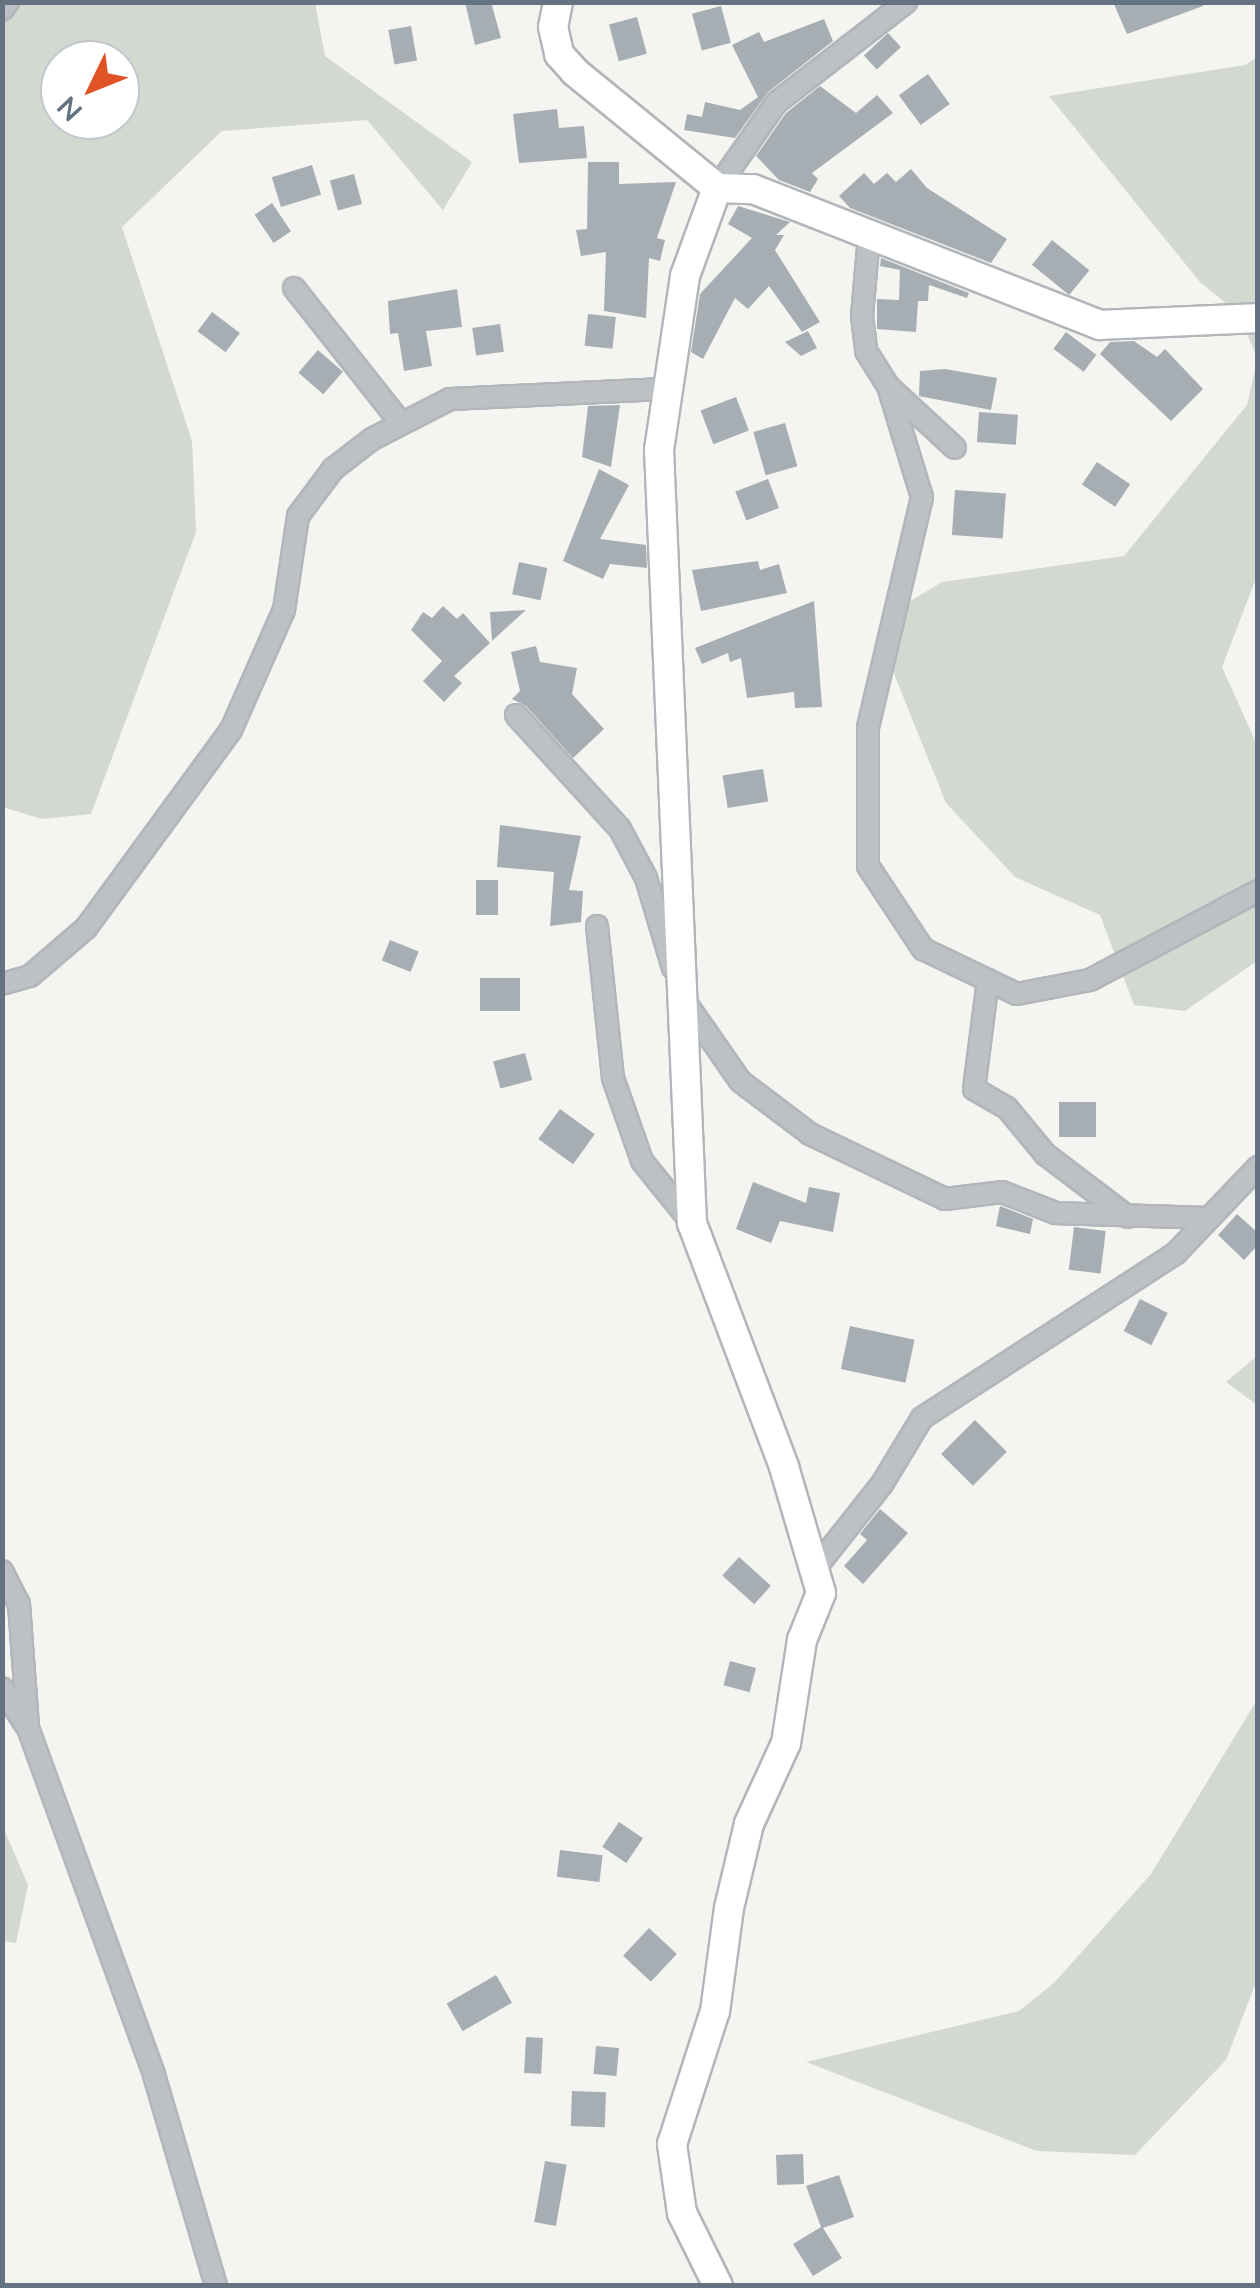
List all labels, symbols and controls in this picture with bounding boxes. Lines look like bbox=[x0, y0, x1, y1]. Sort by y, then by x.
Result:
north arrow bbox=[40, 40, 140, 140]
text: N bbox=[49, 90, 89, 129]

